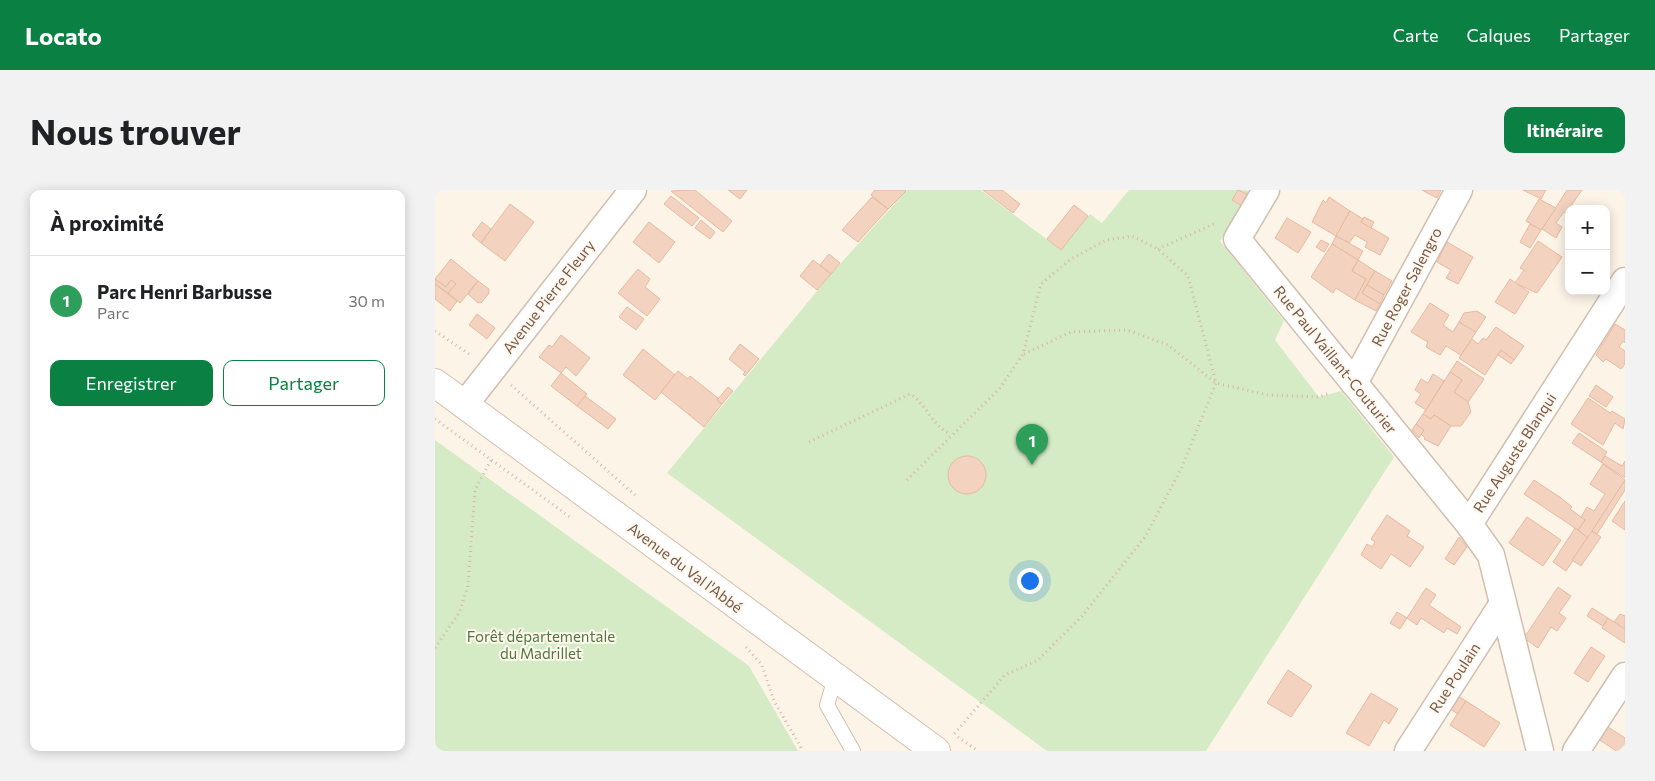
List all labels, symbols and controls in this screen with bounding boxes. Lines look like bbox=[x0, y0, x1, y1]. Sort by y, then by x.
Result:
text: Locato bbox=[25, 21, 102, 50]
text: Carte bbox=[1393, 24, 1438, 46]
text: Calques bbox=[1466, 24, 1531, 46]
text: Partager bbox=[1559, 24, 1630, 46]
button: Itinéraire bbox=[1504, 107, 1625, 153]
text: Nous trouver bbox=[30, 109, 241, 152]
map controls bbox=[1565, 205, 1610, 295]
button: + bbox=[1565, 205, 1610, 250]
text: À proximité bbox=[50, 210, 164, 235]
street label: Rue Roger Salengro bbox=[1367, 224, 1445, 349]
street label: Avenue Pierre Fleury bbox=[498, 236, 598, 357]
button: − bbox=[1565, 250, 1610, 295]
text: Parc Henri Barbusse bbox=[97, 280, 272, 303]
street label: Rue Paul Vaillant-Couturier bbox=[1271, 282, 1401, 437]
text: 1 bbox=[62, 291, 70, 310]
text: 30 m bbox=[348, 291, 385, 310]
text: Parc bbox=[97, 303, 129, 322]
button: Enregistrer bbox=[50, 360, 213, 406]
button: Partager bbox=[223, 360, 385, 406]
street label: Rue Auguste Blanqui bbox=[1469, 389, 1559, 516]
pin: 1 bbox=[1016, 424, 1048, 465]
street label: Avenue du Val l'Abbé bbox=[625, 518, 747, 616]
your location bbox=[1017, 568, 1043, 594]
park label: Forêt départementale du Madrillet bbox=[467, 627, 615, 662]
street label: Rue Poulain bbox=[1425, 639, 1483, 716]

